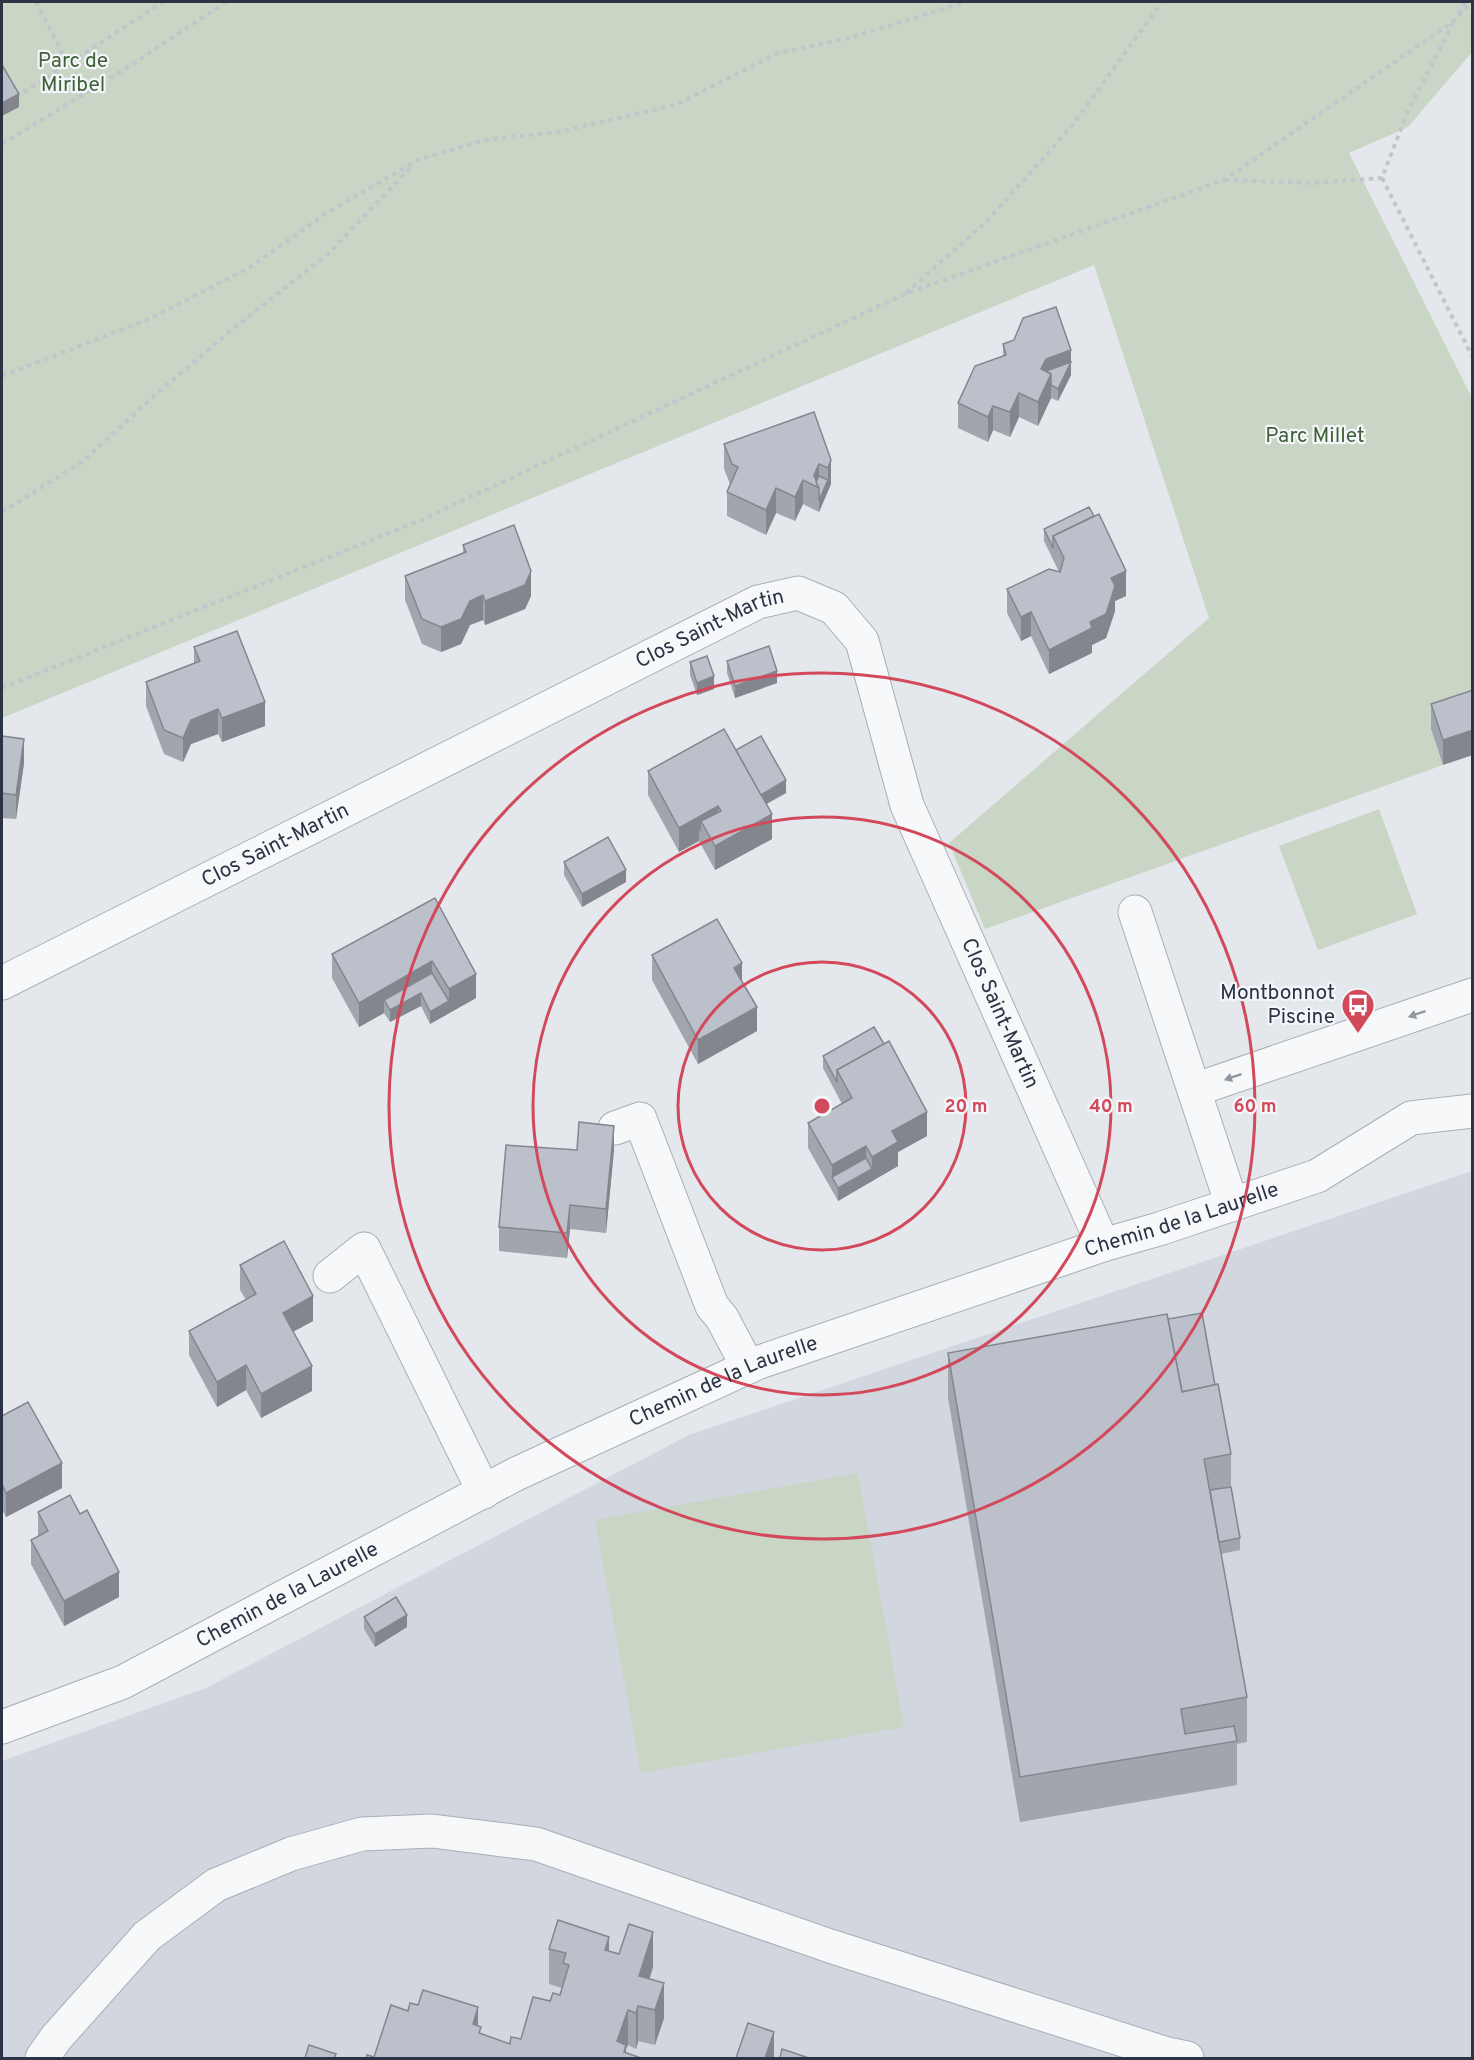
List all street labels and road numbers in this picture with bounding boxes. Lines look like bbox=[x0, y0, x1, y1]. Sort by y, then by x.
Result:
street label: Clos Saint-Martin bbox=[631, 583, 787, 675]
street label: Clos Saint-Martin bbox=[197, 797, 354, 894]
street label: Clos Saint-Martin bbox=[955, 934, 1045, 1093]
street label: Chemin de la Laurelle bbox=[1081, 1176, 1282, 1264]
street label: Chemin de la Laurelle bbox=[625, 1330, 821, 1434]
street label: Chemin de la Laurelle bbox=[191, 1536, 383, 1654]

